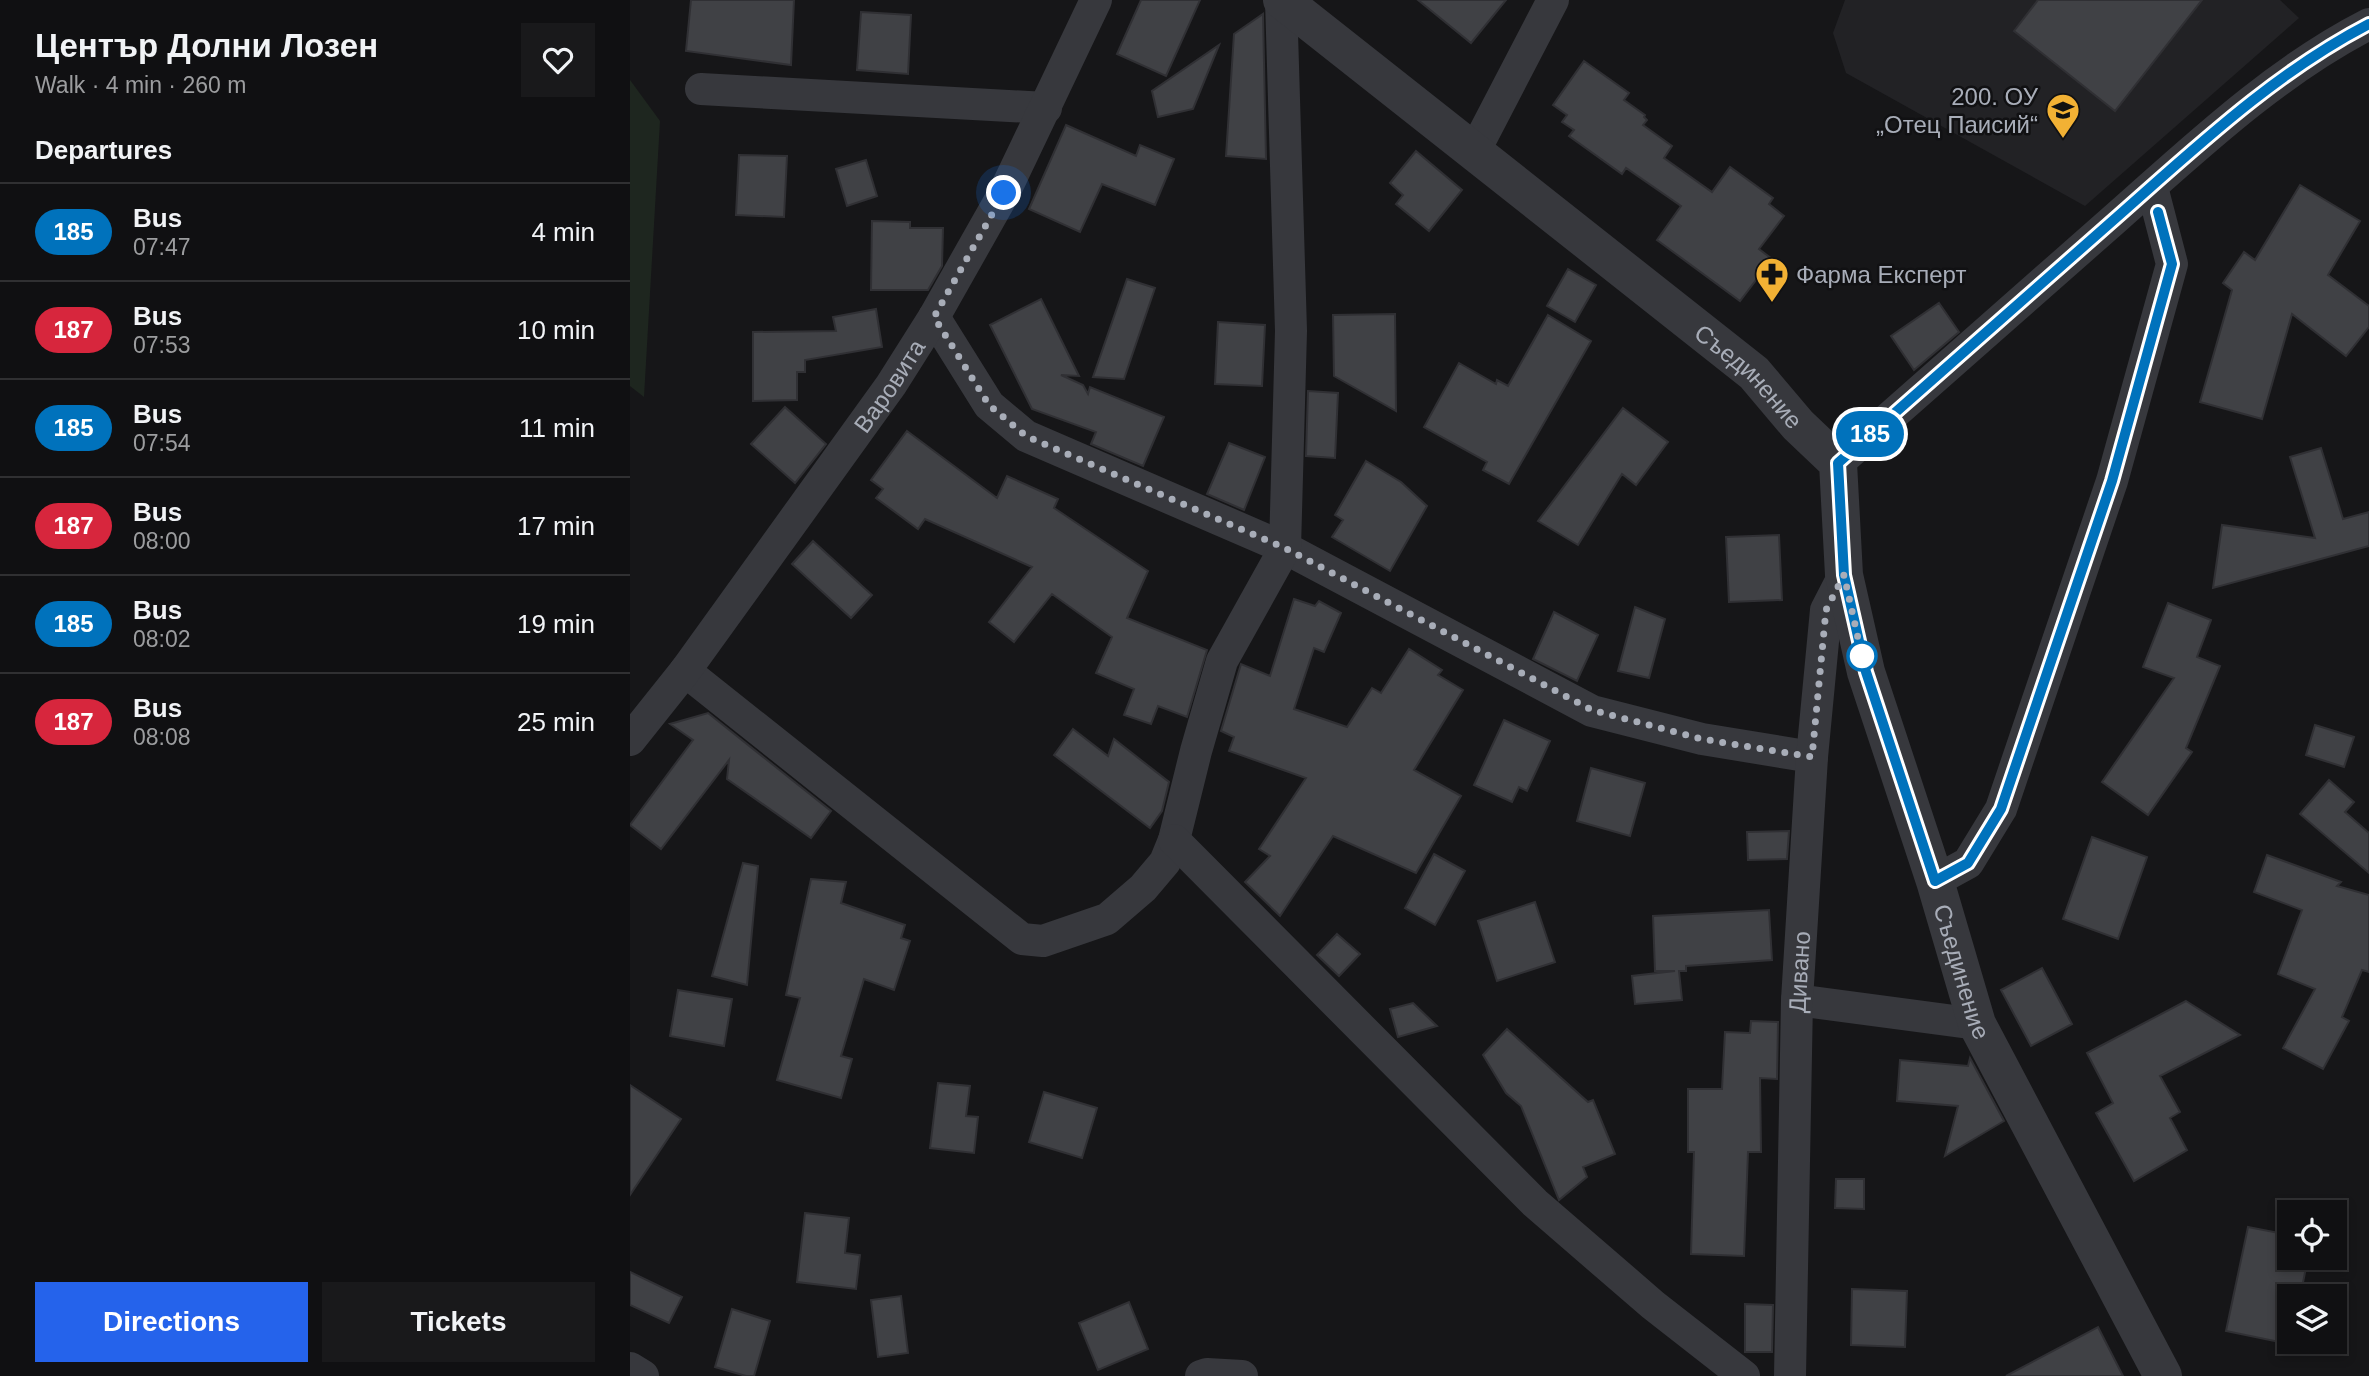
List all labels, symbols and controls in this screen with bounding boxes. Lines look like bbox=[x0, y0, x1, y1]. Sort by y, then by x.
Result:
button: heart bbox=[521, 23, 595, 97]
text: Център Долни Лозен bbox=[35, 27, 378, 64]
text: Walk · 4 min · 260 m bbox=[35, 72, 246, 98]
place label: 200. ОУ „Отец Паисий“ bbox=[1876, 83, 2039, 138]
school or university icon: 200. ОУ „Отец Паисий“ bbox=[2044, 91, 2082, 140]
text: Departures bbox=[35, 135, 172, 165]
your location bbox=[986, 175, 1021, 210]
text: Bus bbox=[133, 203, 182, 233]
text: 4 min bbox=[531, 217, 595, 247]
text: 185 bbox=[53, 218, 94, 245]
text: 07:47 bbox=[133, 234, 191, 260]
pharmacy icon: Фарма Експерт bbox=[1753, 255, 1791, 304]
place label: Фарма Експерт bbox=[1796, 261, 1966, 288]
text: Bus bbox=[133, 301, 182, 331]
text: 10 min bbox=[517, 315, 595, 345]
text: 187 bbox=[53, 316, 94, 343]
street label: Съединение bbox=[1690, 318, 1808, 434]
text: 07:53 bbox=[133, 332, 191, 358]
street label: Варовита bbox=[848, 334, 930, 437]
text: Bus bbox=[133, 399, 182, 429]
line badge: 185 bbox=[1830, 411, 1910, 457]
text: 11 min bbox=[519, 413, 595, 443]
text: 185 bbox=[53, 414, 94, 441]
text: 185 bbox=[1850, 420, 1890, 447]
text: 07:54 bbox=[133, 430, 191, 456]
text: Bus bbox=[133, 497, 182, 527]
text: 17 min bbox=[517, 511, 595, 541]
text: 187 bbox=[53, 512, 94, 539]
text: 08:00 bbox=[133, 528, 191, 554]
text: Bus bbox=[133, 595, 182, 625]
text: 19 min bbox=[517, 609, 595, 639]
text: 185 bbox=[53, 610, 94, 637]
text: 08:02 bbox=[133, 626, 191, 652]
unlabelled marker bbox=[1847, 641, 1877, 671]
text: Bus bbox=[133, 693, 182, 723]
text: 25 min bbox=[517, 707, 595, 737]
text: 187 bbox=[53, 708, 94, 735]
text: 08:08 bbox=[133, 724, 191, 750]
street label: Съединение bbox=[1929, 901, 1996, 1044]
street label: Дивано bbox=[1783, 930, 1815, 1013]
map controls bbox=[2277, 1200, 2347, 1354]
button: locate bbox=[2277, 1200, 2347, 1270]
button: Directions bbox=[35, 1282, 308, 1362]
button: Tickets bbox=[322, 1282, 595, 1362]
button: layers bbox=[2277, 1284, 2347, 1354]

